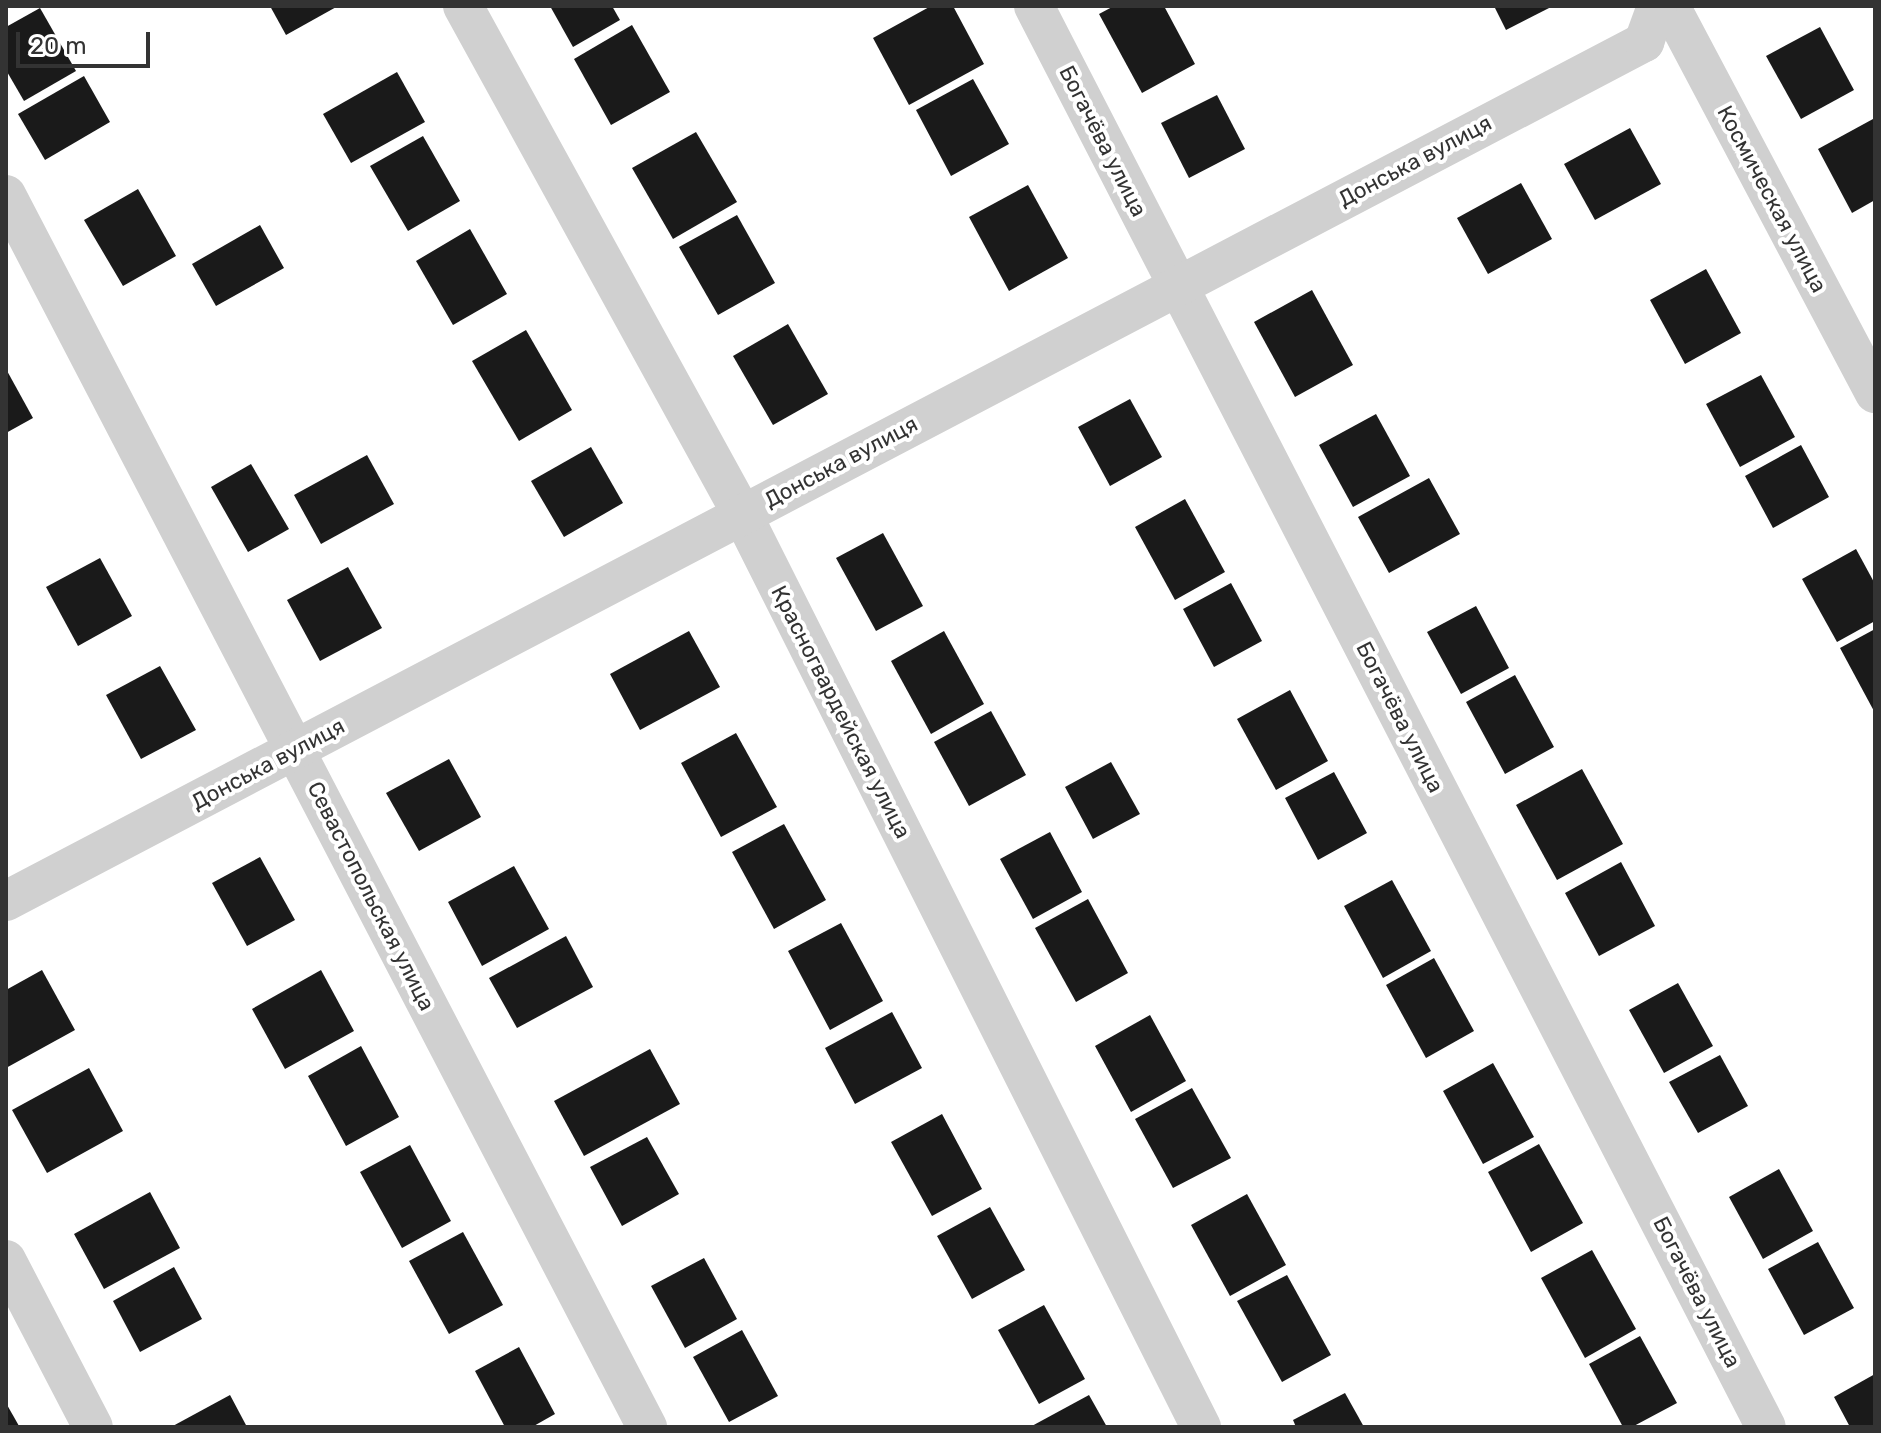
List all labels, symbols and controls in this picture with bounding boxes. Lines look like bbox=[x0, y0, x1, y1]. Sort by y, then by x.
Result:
scale bar bbox=[20, 16, 154, 66]
text: 20 m bbox=[30, 32, 87, 60]
street label: Богачёва улица bbox=[1054, 61, 1152, 221]
street label: Космическая улица bbox=[1712, 101, 1832, 297]
street label: Донська вулиця bbox=[1334, 110, 1496, 212]
street label: Донська вулиця bbox=[760, 411, 922, 513]
street label: Красногвардейская улица bbox=[766, 581, 916, 843]
street label: Богачёва улица bbox=[1351, 637, 1449, 797]
street label: Донська вулиця bbox=[187, 713, 349, 815]
street label: Севастопольская улица bbox=[302, 777, 440, 1015]
street label: Богачёва улица bbox=[1648, 1212, 1746, 1372]

